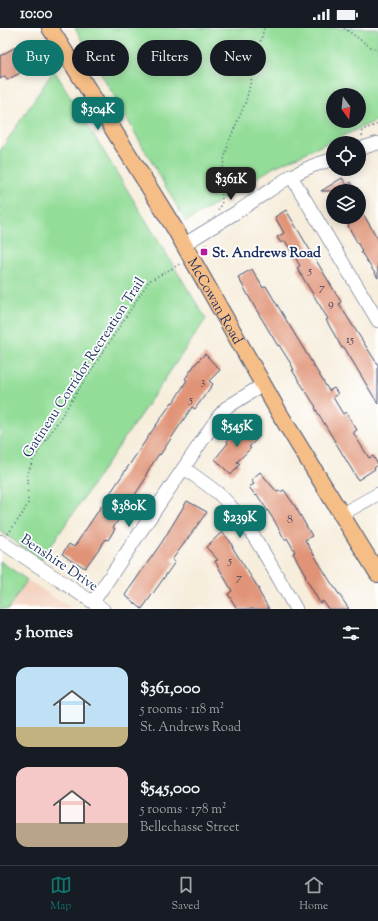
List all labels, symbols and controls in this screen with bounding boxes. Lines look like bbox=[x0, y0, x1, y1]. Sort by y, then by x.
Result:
text: 10:00 bbox=[20, 4, 52, 25]
chip: Buy bbox=[12, 40, 64, 76]
chip: Rent bbox=[72, 40, 129, 76]
chip: Filters bbox=[137, 40, 202, 76]
chip: New bbox=[210, 40, 266, 76]
north arrow bbox=[326, 88, 366, 128]
map controls bbox=[326, 88, 366, 224]
pin: $304K bbox=[70, 97, 126, 131]
text: $304K bbox=[81, 101, 115, 119]
button: locate bbox=[326, 136, 366, 176]
pin: $361K bbox=[203, 167, 259, 201]
text: $361K bbox=[215, 171, 247, 189]
button: layers bbox=[326, 184, 366, 224]
place label: St. Andrews Road bbox=[212, 244, 321, 264]
marker: St. Andrews Road bbox=[199, 247, 209, 257]
street label: McCowan Road bbox=[181, 255, 246, 349]
house number: 5 bbox=[307, 262, 312, 280]
street label: Gatineau Corridor Recreation Trail bbox=[19, 274, 151, 462]
house number: 7 bbox=[319, 279, 325, 297]
house number: 9 bbox=[328, 295, 334, 313]
house number: 15 bbox=[346, 331, 354, 349]
house number: 3 bbox=[201, 373, 206, 391]
house number: 5 bbox=[188, 391, 193, 409]
pin: $545K bbox=[209, 414, 265, 448]
text: $545K bbox=[221, 418, 253, 436]
pin: $380K bbox=[101, 494, 157, 528]
text: $380K bbox=[112, 498, 146, 516]
pin: $239K bbox=[212, 505, 268, 539]
text: $239K bbox=[223, 509, 257, 527]
house number: 8 bbox=[287, 511, 293, 529]
street label: Benshire Drive bbox=[16, 530, 102, 597]
house number: 5 bbox=[227, 552, 232, 570]
house number: 7 bbox=[236, 569, 242, 587]
text: 5 homes bbox=[16, 621, 73, 645]
icon: filters bbox=[340, 622, 362, 644]
text: $361,000 bbox=[140, 677, 201, 701]
icon: home bbox=[48, 683, 96, 731]
text: 5 rooms · 118 m² bbox=[140, 701, 224, 719]
text: St. Andrews Road bbox=[140, 719, 241, 737]
text: $545,000 bbox=[140, 777, 200, 801]
icon: home bbox=[48, 783, 96, 831]
text: 5 rooms · 178 m² bbox=[140, 801, 226, 819]
text: Bellechasse Street bbox=[140, 819, 239, 837]
tab: Map bbox=[50, 874, 72, 914]
tab: Saved bbox=[171, 874, 200, 914]
tab: Home bbox=[299, 874, 328, 914]

